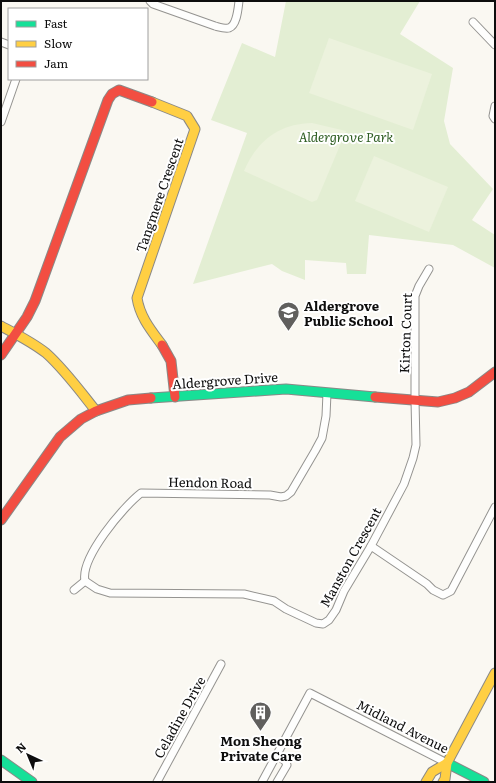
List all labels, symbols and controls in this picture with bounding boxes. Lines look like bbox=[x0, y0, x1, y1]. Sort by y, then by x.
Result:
legend bbox=[8, 8, 148, 80]
text: Fast bbox=[44, 14, 68, 32]
text: Slow bbox=[44, 34, 73, 52]
text: Jam bbox=[44, 54, 69, 72]
park label: Aldergrove Park bbox=[299, 127, 394, 146]
street label: Tangmere Crescent bbox=[130, 134, 188, 255]
street label: Kirton Court bbox=[394, 292, 416, 374]
place label: Aldergrove Public School bbox=[304, 296, 394, 330]
school or university icon: Aldergrove Public School bbox=[276, 299, 302, 332]
street label: Aldergrove Drive bbox=[171, 367, 279, 393]
street label: Hendon Road bbox=[168, 472, 252, 492]
street label: Manston Crescent bbox=[315, 503, 386, 611]
street label: Celadine Drive bbox=[149, 672, 210, 762]
street label: Midland Avenue bbox=[354, 695, 453, 758]
building icon: Mon Sheong Private Care bbox=[248, 699, 274, 732]
place label: Mon Sheong Private Care bbox=[220, 731, 302, 765]
north arrow bbox=[8, 735, 48, 775]
text: N bbox=[11, 738, 29, 756]

